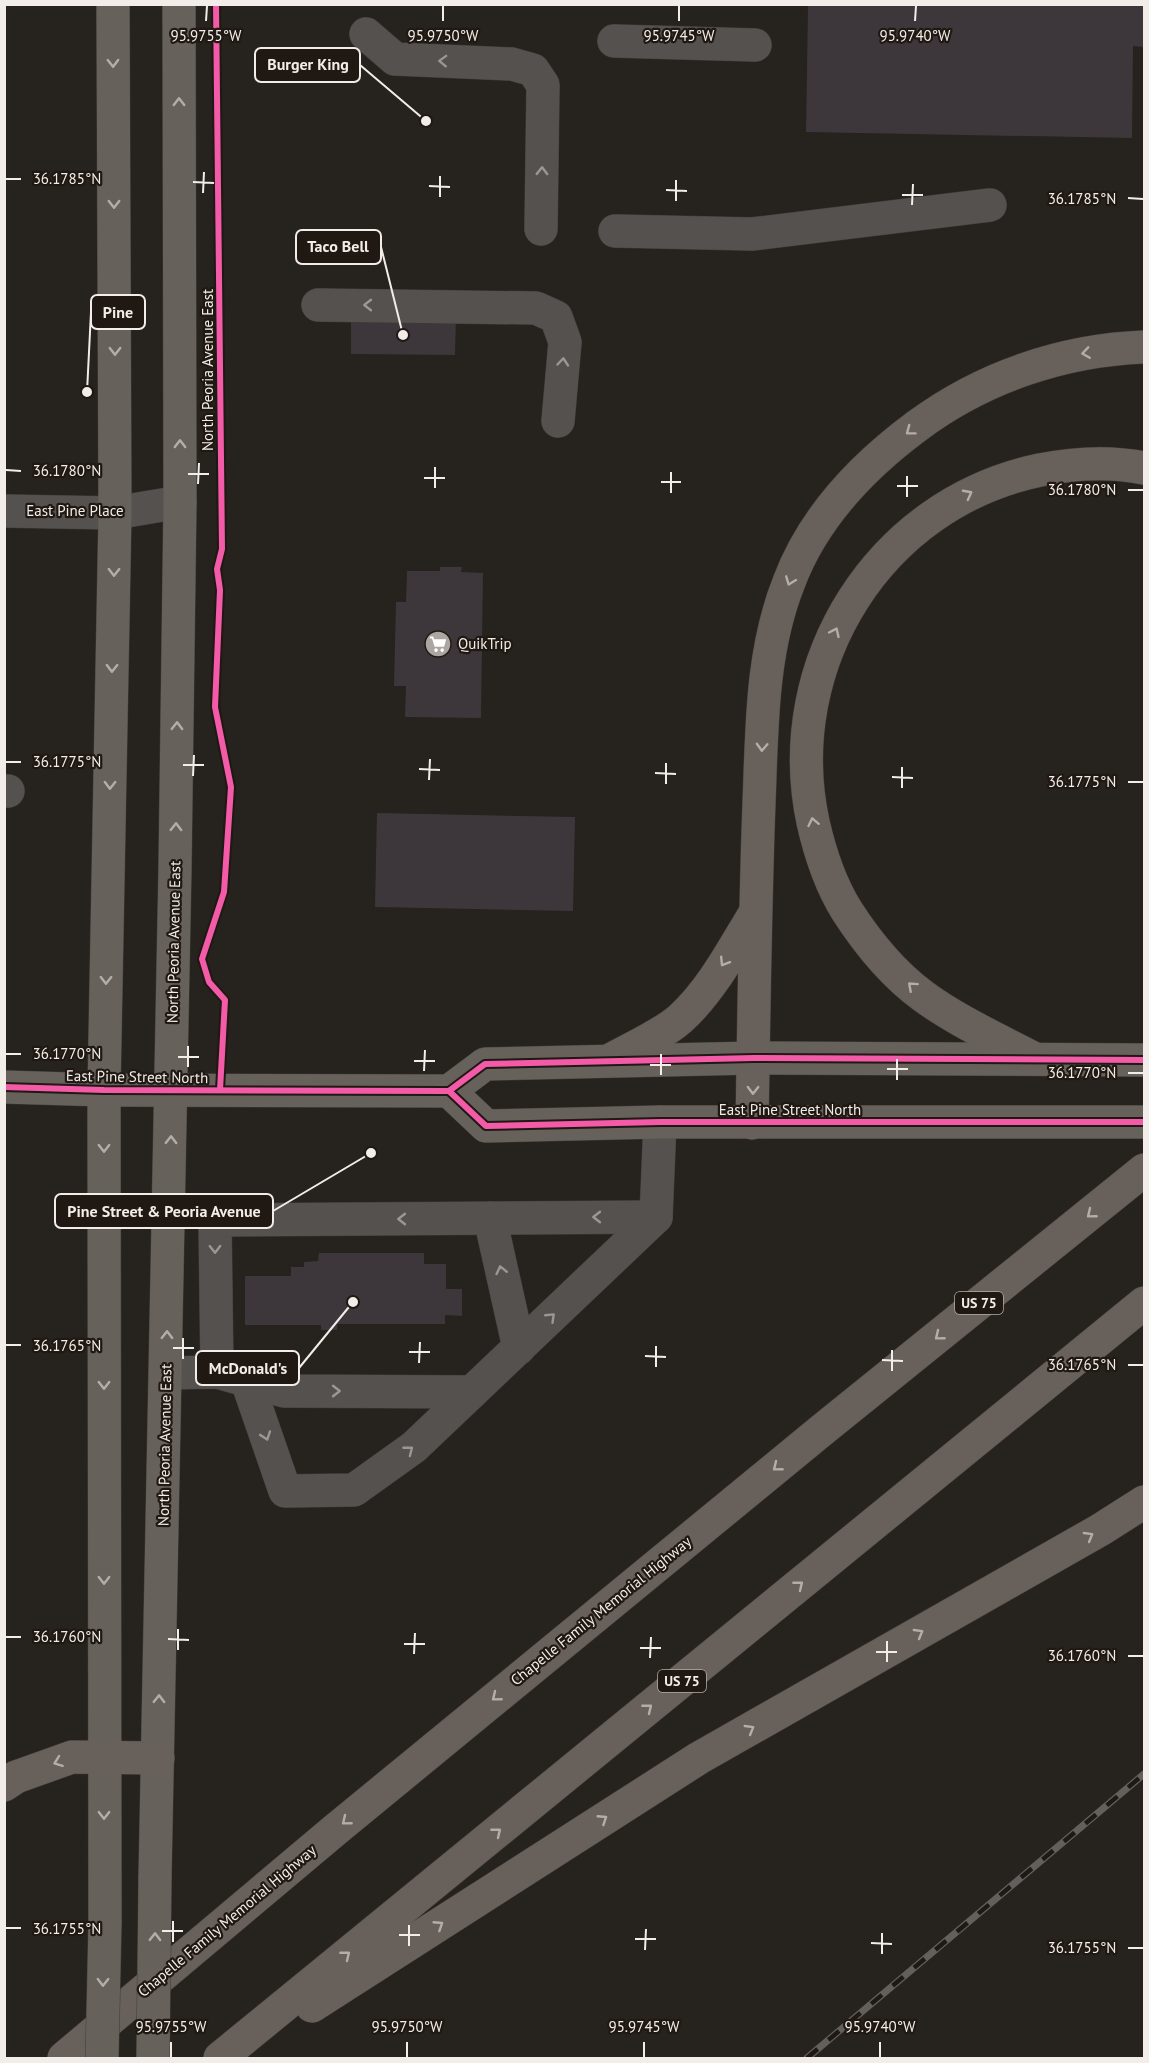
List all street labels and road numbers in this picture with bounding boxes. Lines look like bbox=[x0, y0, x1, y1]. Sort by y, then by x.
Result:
street label: North Peoria Avenue East bbox=[198, 289, 217, 451]
street label: East Pine Place bbox=[26, 501, 124, 520]
street label: North Peoria Avenue East bbox=[163, 861, 184, 1023]
street label: East Pine Street North bbox=[66, 1066, 208, 1087]
street label: East Pine Street North bbox=[719, 1100, 861, 1119]
road number: US 75 bbox=[955, 1292, 1003, 1314]
street label: North Peoria Avenue East bbox=[154, 1364, 175, 1526]
street label: Chapelle Family Memorial Highway bbox=[506, 1532, 695, 1689]
road number: US 75 bbox=[658, 1670, 706, 1692]
street label: Chapelle Family Memorial Highway bbox=[134, 1840, 320, 2001]

